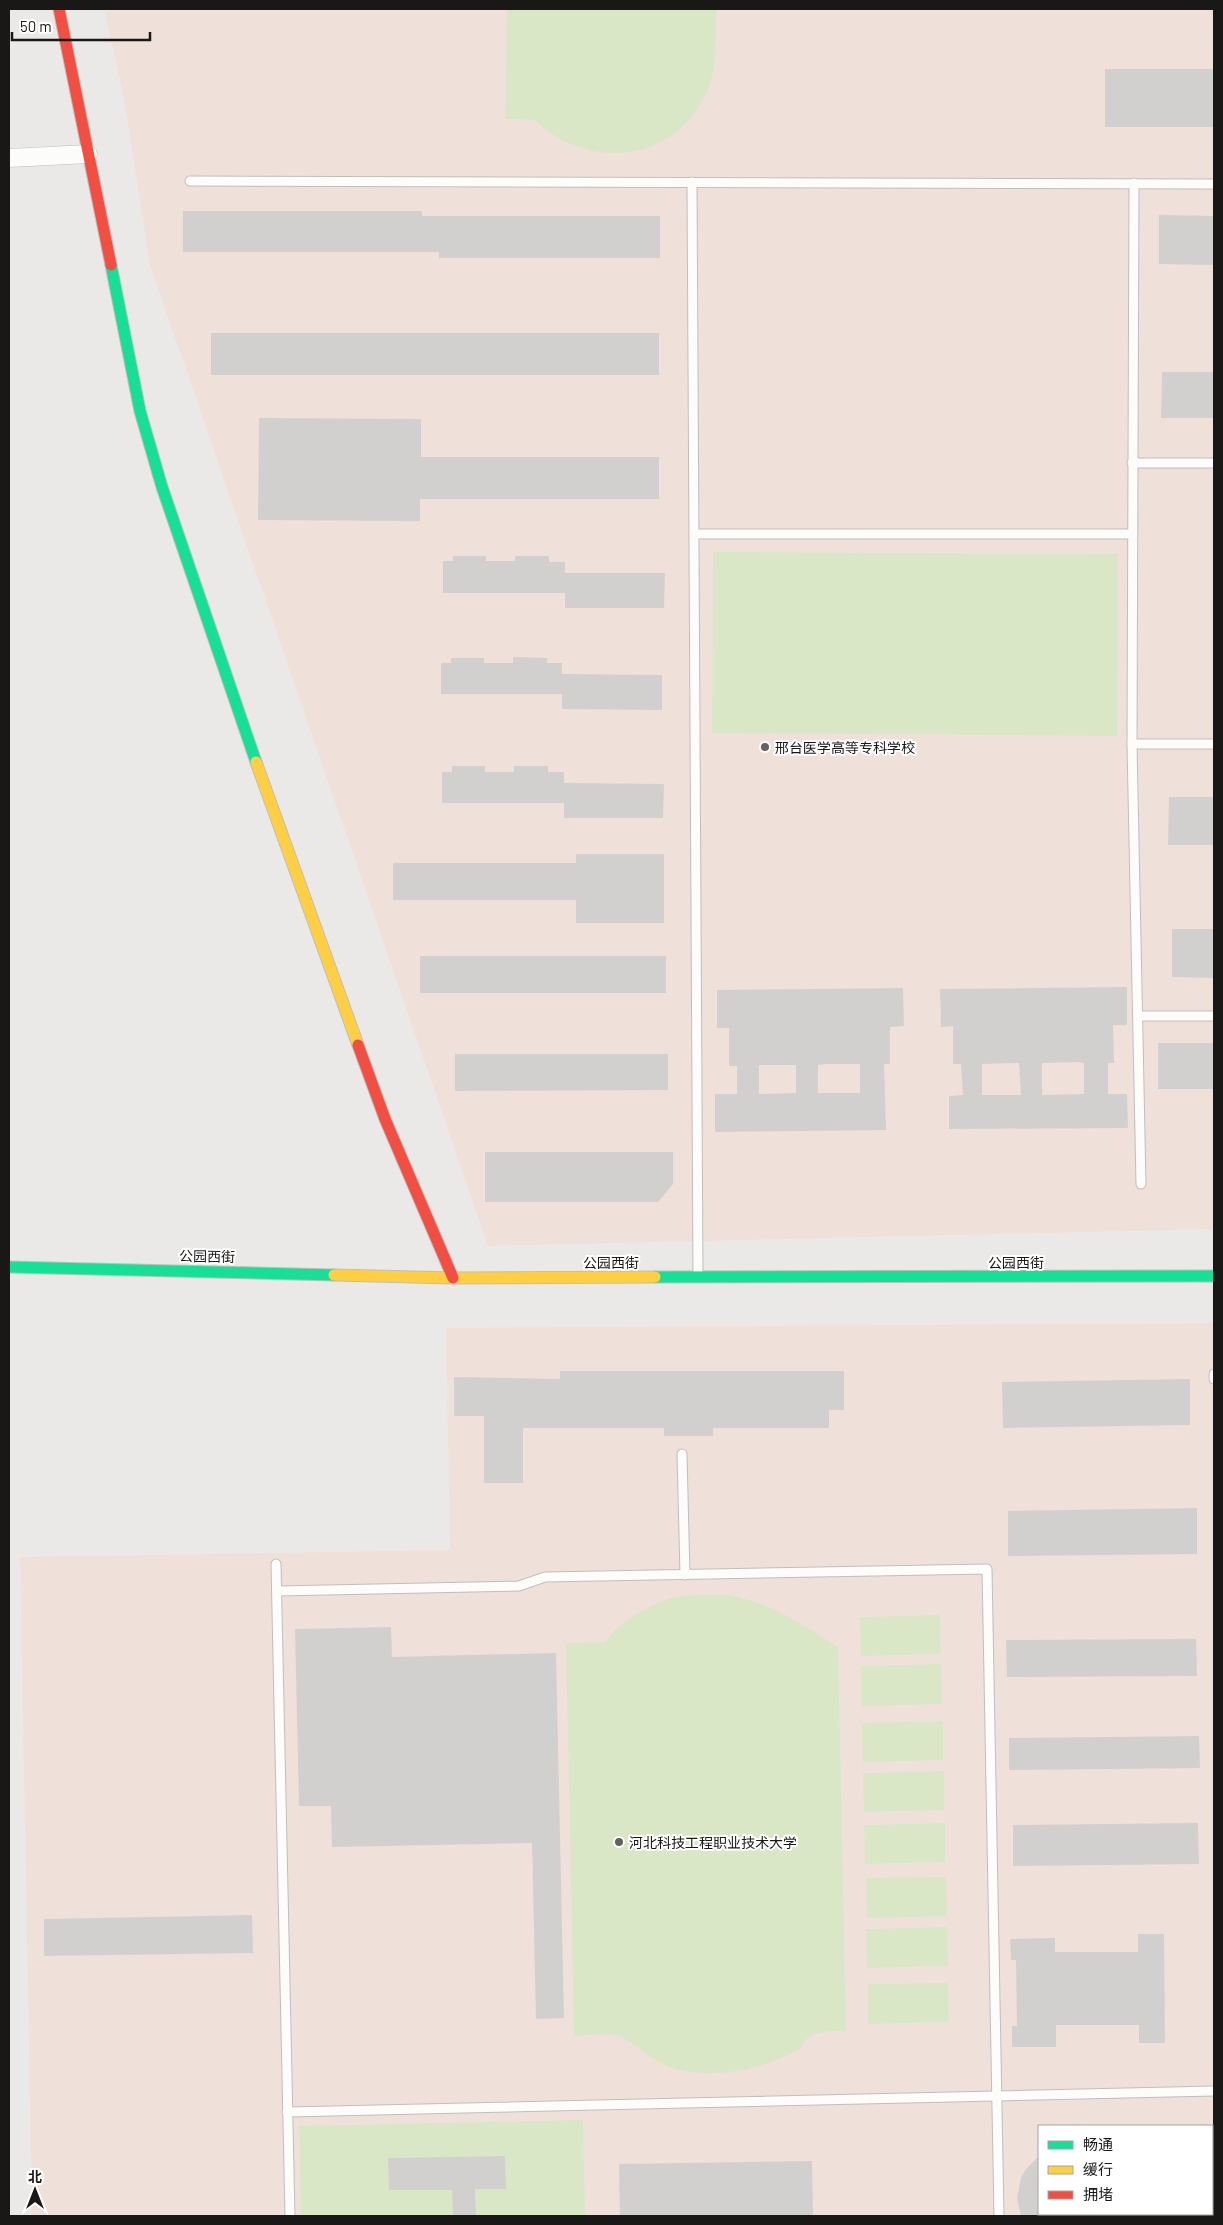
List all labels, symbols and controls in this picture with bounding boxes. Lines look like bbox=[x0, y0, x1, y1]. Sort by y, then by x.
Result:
scale bar bbox=[12, 10, 150, 42]
text: 50 m bbox=[20, 17, 52, 35]
place label: 邢台医学高等专科学校 bbox=[775, 739, 915, 756]
marker: 邢台医学高等专科学校 bbox=[759, 741, 771, 753]
street label: 公园西街 bbox=[179, 1247, 235, 1265]
street label: 公园西街 bbox=[583, 1254, 639, 1271]
street label: 公园西街 bbox=[988, 1254, 1044, 1271]
place label: 河北科技工程职业技术大学 bbox=[629, 1834, 797, 1851]
marker: 河北科技工程职业技术大学 bbox=[613, 1836, 625, 1848]
legend bbox=[1038, 2125, 1213, 2215]
text: 畅通 bbox=[1083, 2135, 1113, 2153]
text: 缓行 bbox=[1083, 2160, 1113, 2178]
north arrow bbox=[10, 2165, 60, 2215]
text: 北 bbox=[28, 2168, 42, 2185]
text: 拥堵 bbox=[1083, 2185, 1113, 2203]

